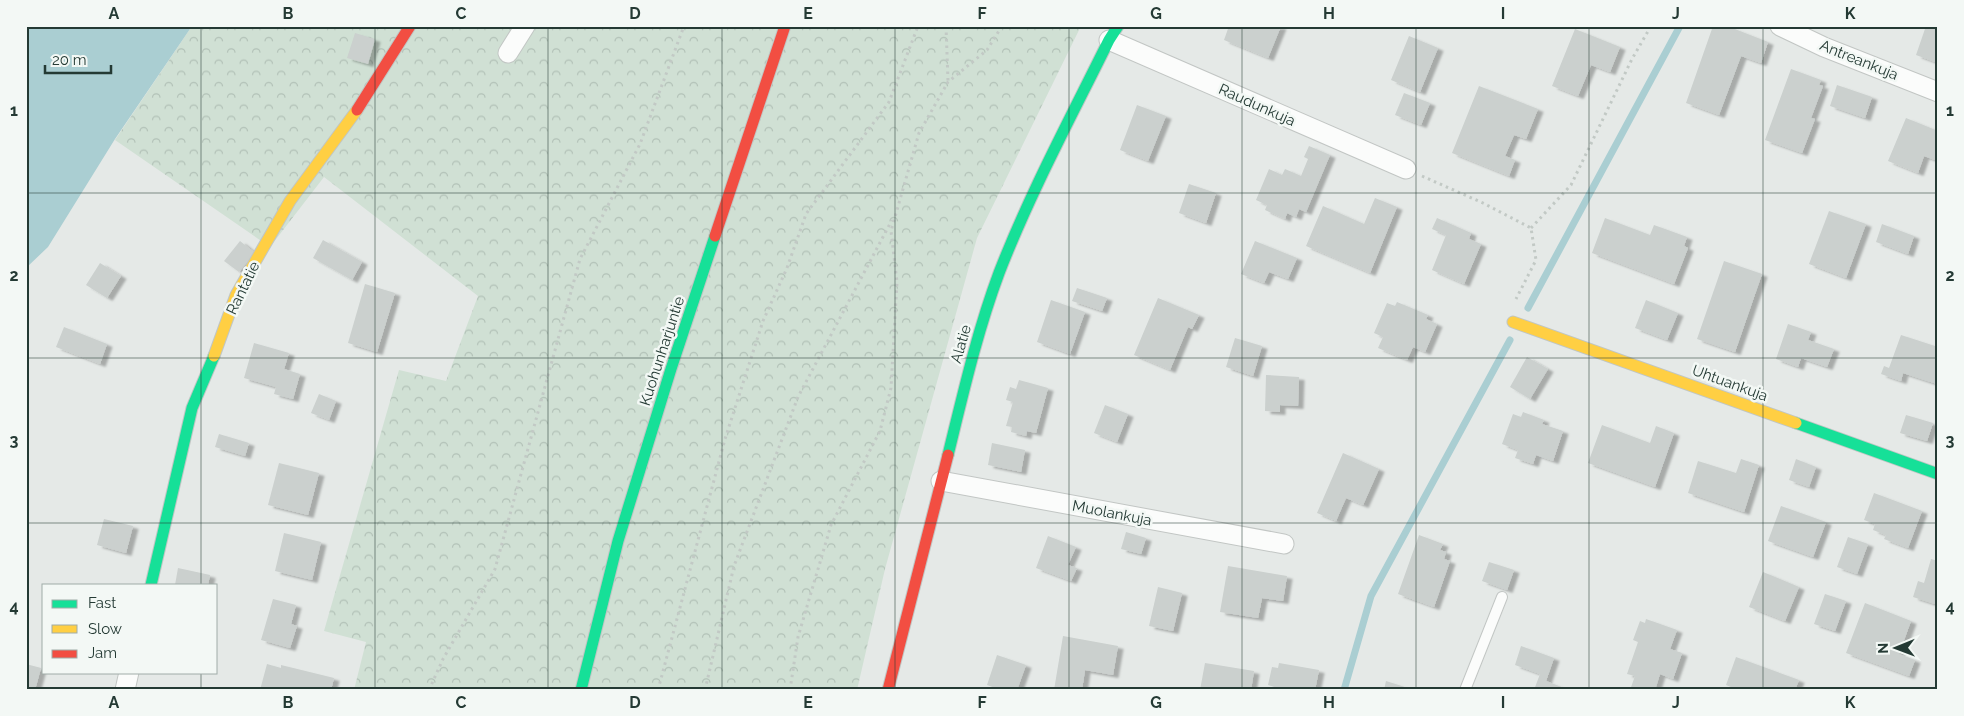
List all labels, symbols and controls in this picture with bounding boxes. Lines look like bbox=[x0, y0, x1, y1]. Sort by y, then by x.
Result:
text: A bbox=[109, 4, 120, 23]
text: B bbox=[283, 4, 294, 23]
text: C bbox=[456, 4, 467, 23]
text: D bbox=[629, 4, 641, 23]
text: E bbox=[803, 4, 813, 23]
text: F bbox=[977, 4, 987, 23]
text: G bbox=[1150, 4, 1162, 23]
text: H bbox=[1323, 4, 1335, 23]
text: I bbox=[1501, 4, 1505, 23]
text: J bbox=[1672, 4, 1680, 23]
text: K bbox=[1845, 4, 1856, 23]
street label: Antreankuja bbox=[1817, 36, 1901, 84]
scale bar bbox=[45, 42, 111, 74]
text: 20 m bbox=[52, 51, 87, 69]
street label: Raudunkuja bbox=[1216, 80, 1298, 130]
text: 1 bbox=[10, 101, 18, 120]
text: 1 bbox=[1946, 101, 1954, 120]
street label: Rantatie bbox=[222, 258, 264, 317]
text: 2 bbox=[9, 266, 19, 285]
text: 2 bbox=[1945, 266, 1955, 285]
street label: Kuohunharjuntie bbox=[636, 294, 688, 408]
street label: Alatie bbox=[947, 322, 975, 365]
street label: Uhtuankuja bbox=[1690, 361, 1770, 405]
text: 3 bbox=[10, 431, 19, 450]
text: 3 bbox=[1946, 431, 1955, 450]
street label: Muolankuja bbox=[1071, 496, 1153, 530]
legend bbox=[42, 584, 218, 674]
text: Fast bbox=[88, 594, 116, 612]
text: 4 bbox=[9, 597, 19, 616]
text: 4 bbox=[1945, 597, 1955, 616]
text: Slow bbox=[88, 620, 122, 638]
north arrow bbox=[1872, 624, 1922, 674]
text: N bbox=[1875, 643, 1891, 654]
text: Jam bbox=[88, 644, 117, 662]
text: A bbox=[109, 693, 120, 712]
text: B bbox=[283, 693, 294, 712]
text: C bbox=[456, 693, 467, 712]
text: D bbox=[629, 693, 641, 712]
text: E bbox=[803, 693, 813, 712]
text: F bbox=[977, 693, 987, 712]
text: G bbox=[1150, 693, 1162, 712]
text: H bbox=[1323, 693, 1335, 712]
text: I bbox=[1501, 693, 1505, 712]
text: J bbox=[1672, 693, 1680, 712]
text: K bbox=[1845, 693, 1856, 712]

